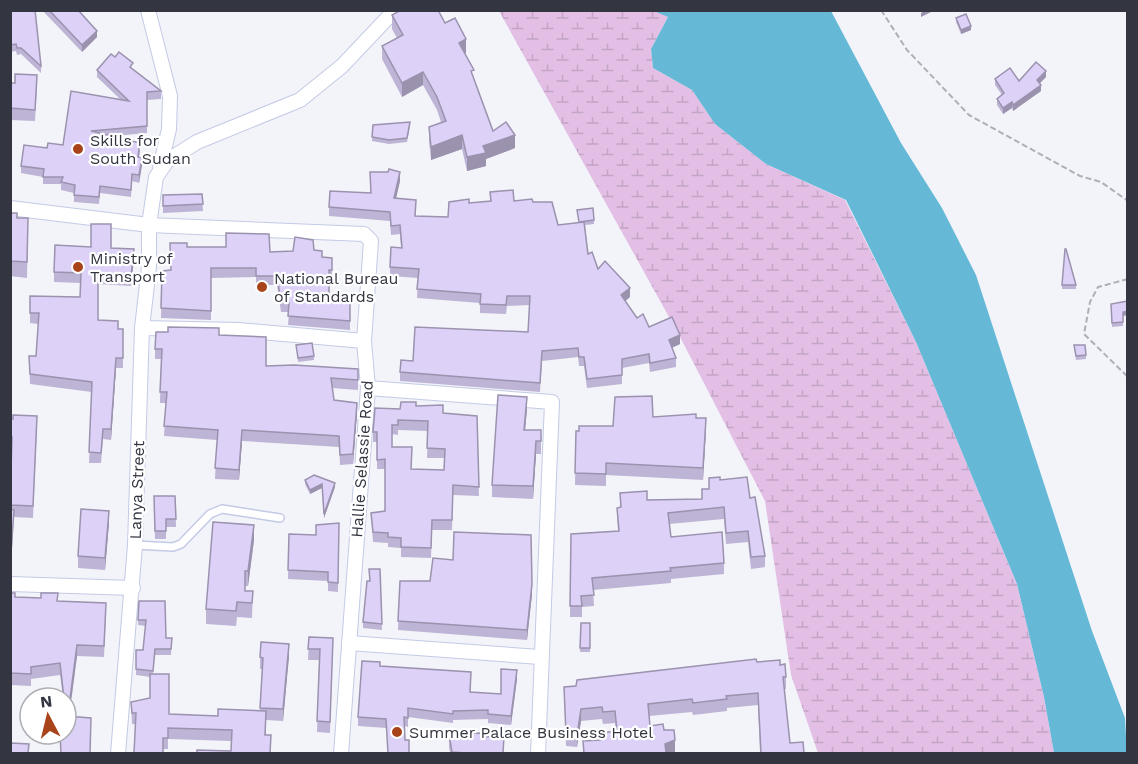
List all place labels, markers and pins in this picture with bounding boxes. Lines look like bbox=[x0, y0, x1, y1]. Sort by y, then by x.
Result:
place label: Skills for South Sudan bbox=[90, 131, 191, 168]
marker: Skills for South Sudan bbox=[71, 142, 85, 156]
place label: Ministry of Transport bbox=[90, 249, 174, 286]
marker: Ministry of Transport bbox=[71, 260, 85, 274]
place label: National Bureau of Standards bbox=[274, 269, 398, 306]
marker: National Bureau of Standards bbox=[255, 280, 269, 294]
place label: Summer Palace Business Hotel bbox=[409, 723, 653, 742]
marker: Summer Palace Business Hotel bbox=[390, 725, 404, 739]

